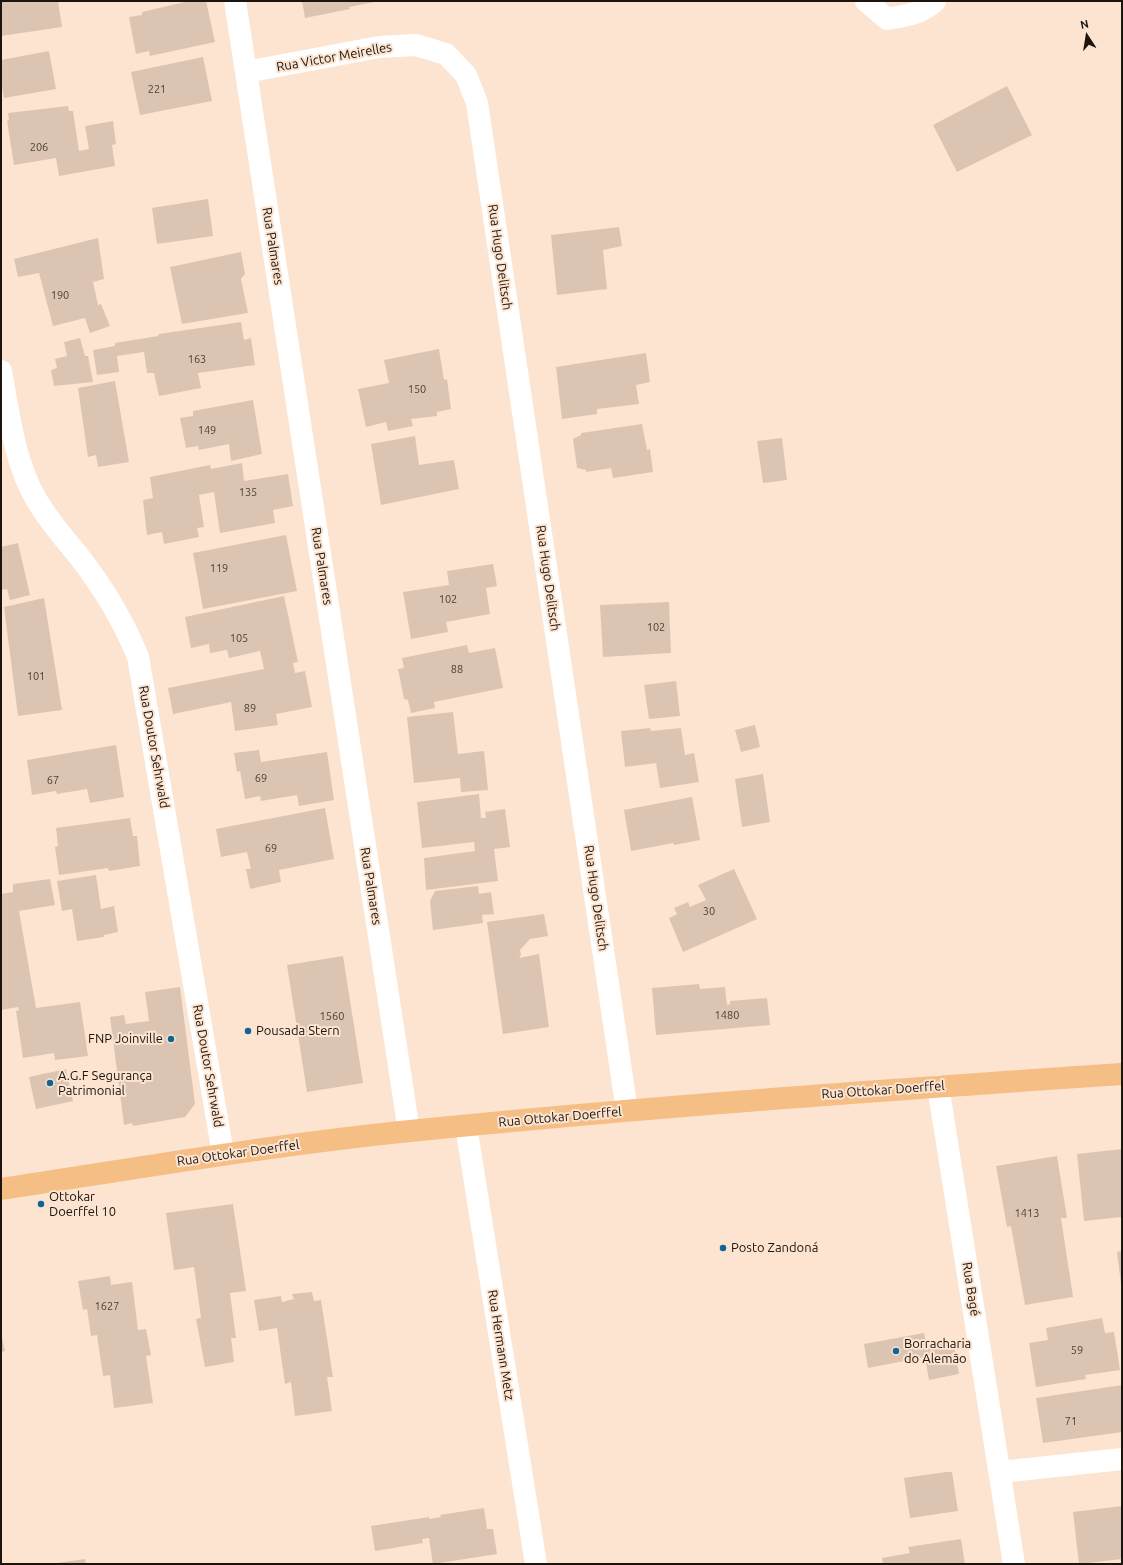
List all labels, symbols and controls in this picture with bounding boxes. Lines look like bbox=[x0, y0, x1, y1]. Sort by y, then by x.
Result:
north arrow bbox=[1067, 16, 1107, 56]
text: N bbox=[1079, 18, 1090, 31]
street label: Rua Victor Meirelles bbox=[275, 39, 393, 75]
house number: 221 bbox=[148, 82, 166, 96]
house number: 206 bbox=[30, 140, 48, 154]
street label: Rua Hugo Delitsch bbox=[485, 203, 515, 311]
street label: Rua Palmares bbox=[259, 206, 287, 286]
house number: 190 bbox=[51, 288, 69, 302]
house number: 163 bbox=[188, 352, 206, 366]
house number: 150 bbox=[408, 382, 426, 396]
house number: 149 bbox=[198, 423, 216, 437]
house number: 135 bbox=[239, 485, 257, 499]
street label: Rua Hugo Delitsch bbox=[533, 524, 563, 632]
street label: Rua Palmares bbox=[308, 526, 336, 606]
house number: 119 bbox=[210, 561, 228, 575]
house number: 102 bbox=[439, 592, 457, 606]
house number: 102 bbox=[647, 620, 665, 634]
house number: 105 bbox=[230, 631, 248, 645]
house number: 88 bbox=[451, 662, 463, 676]
house number: 101 bbox=[27, 669, 45, 683]
street label: Rua Doutor Sehrwald bbox=[136, 684, 172, 810]
house number: 89 bbox=[244, 701, 256, 715]
house number: 69 bbox=[255, 771, 267, 785]
house number: 67 bbox=[47, 773, 59, 787]
house number: 69 bbox=[265, 841, 277, 855]
street label: Rua Hugo Delitsch bbox=[581, 844, 611, 952]
street label: Rua Palmares bbox=[357, 846, 385, 926]
house number: 30 bbox=[703, 904, 715, 918]
street label: Rua Doutor Sehrwald bbox=[190, 1003, 226, 1129]
house number: 1480 bbox=[715, 1008, 739, 1022]
house number: 1560 bbox=[320, 1009, 344, 1023]
place label: Pousada Stern bbox=[256, 1023, 340, 1039]
marker: Pousada Stern bbox=[243, 1026, 253, 1036]
place label: FNP Joinville bbox=[88, 1031, 163, 1047]
marker: FNP Joinville bbox=[166, 1034, 176, 1044]
place label: A.G.F Segurança Patrimonial bbox=[58, 1068, 152, 1099]
marker: A.G.F Segurança Patrimonial bbox=[45, 1078, 55, 1088]
street label: Rua Ottokar Doerffel bbox=[821, 1078, 945, 1102]
street label: Rua Ottokar Doerffel bbox=[498, 1104, 622, 1130]
street label: Rua Ottokar Doerffel bbox=[176, 1137, 300, 1169]
place label: Ottokar Doerffel 10 bbox=[49, 1189, 116, 1220]
marker: Ottokar Doerffel 10 bbox=[36, 1199, 46, 1209]
house number: 1413 bbox=[1015, 1206, 1039, 1220]
place label: Posto Zandoná bbox=[731, 1240, 818, 1256]
marker: Posto Zandoná bbox=[718, 1243, 728, 1253]
street label: Rua Bagé bbox=[959, 1261, 983, 1317]
street label: Rua Hermann Metz bbox=[485, 1289, 517, 1401]
house number: 1627 bbox=[95, 1299, 119, 1313]
place label: Borracharia do Alemão bbox=[904, 1336, 971, 1367]
house number: 59 bbox=[1071, 1343, 1083, 1357]
marker: Borracharia do Alemão bbox=[891, 1346, 901, 1356]
house number: 71 bbox=[1065, 1414, 1077, 1428]

